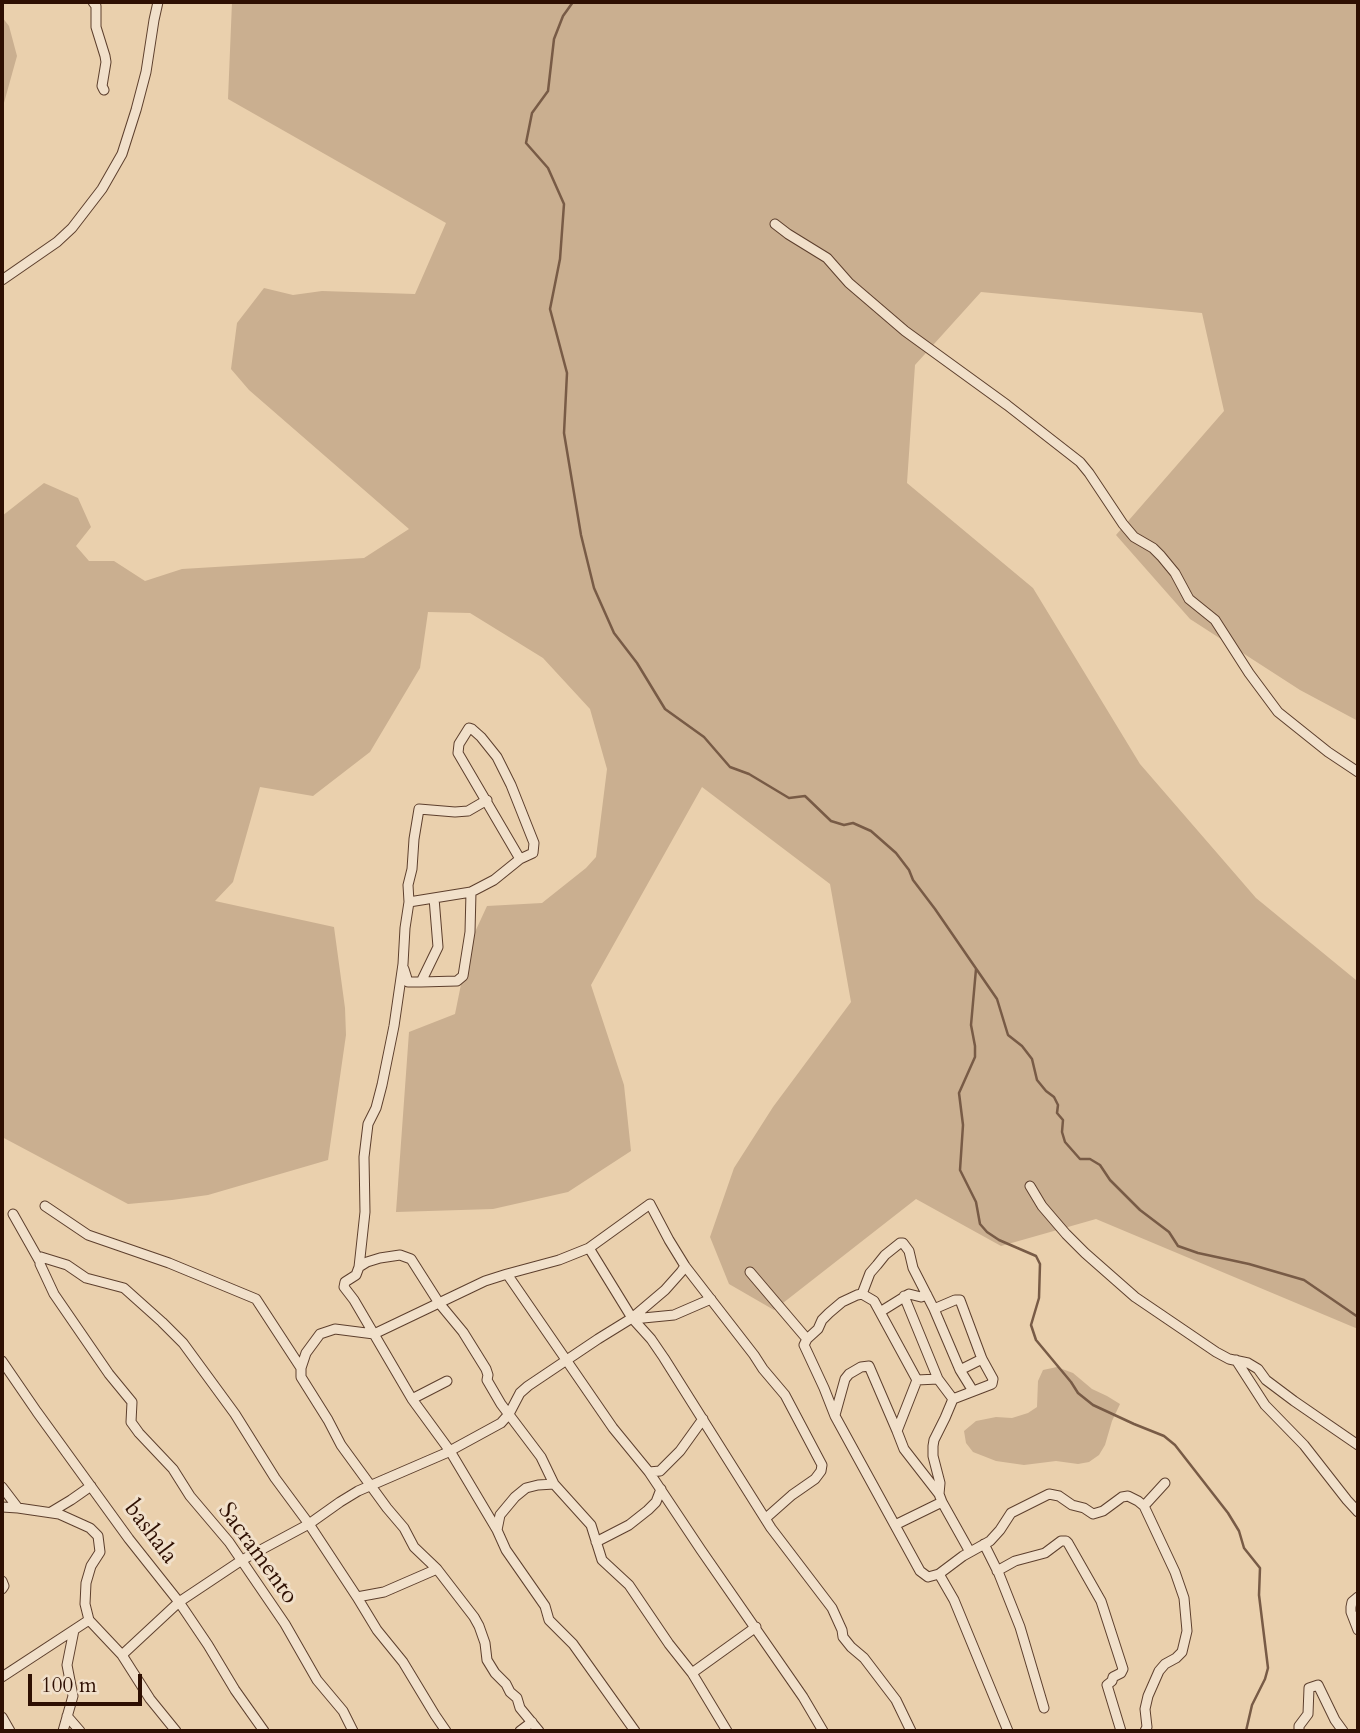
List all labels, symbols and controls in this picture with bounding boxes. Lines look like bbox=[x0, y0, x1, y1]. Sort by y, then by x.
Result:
street label: bashala bbox=[117, 1496, 183, 1570]
street label: Sacramento bbox=[211, 1498, 303, 1610]
scale bar bbox=[32, 1660, 145, 1704]
text: 100 m bbox=[41, 1671, 97, 1700]

